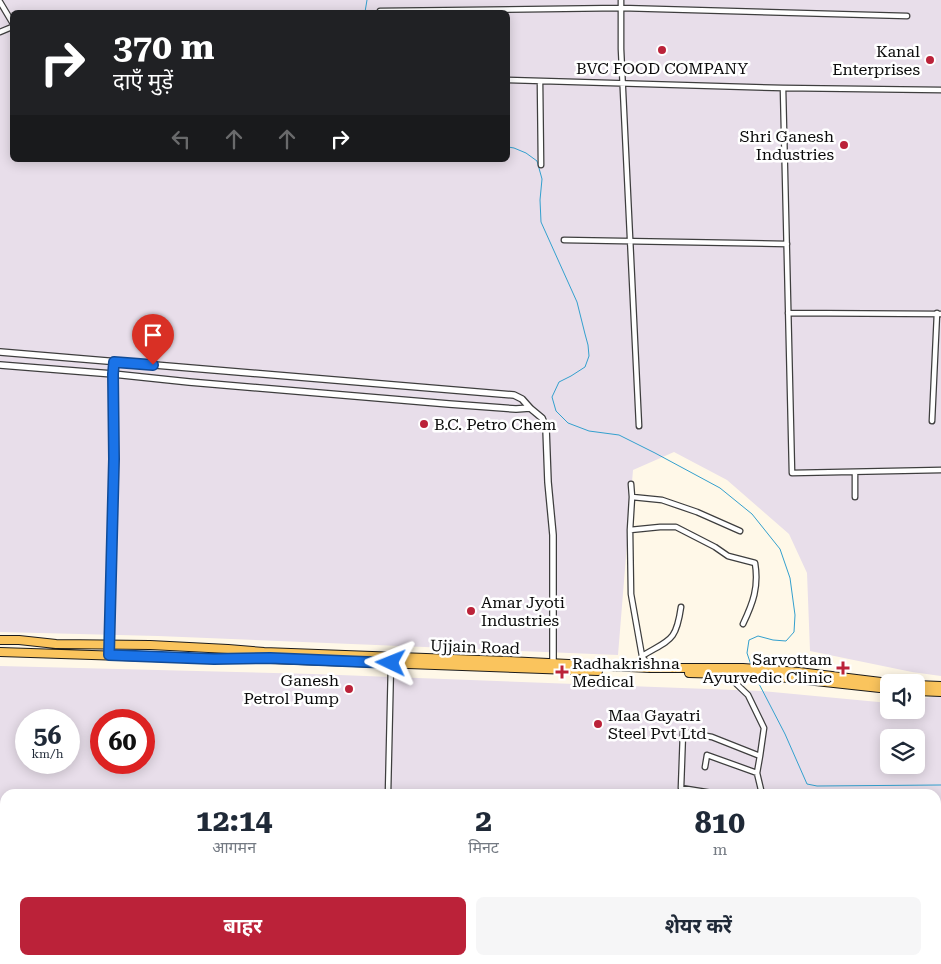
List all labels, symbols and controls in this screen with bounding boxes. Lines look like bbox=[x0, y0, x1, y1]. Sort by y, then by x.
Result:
text: 370 m bbox=[113, 27, 214, 68]
icon: right bbox=[30, 30, 95, 95]
place label: Kanal Enterprises bbox=[832, 42, 920, 79]
marker: BVC FOOD COMPANY bbox=[656, 44, 668, 56]
marker: Kanal Enterprises bbox=[924, 54, 936, 66]
place label: BVC FOOD COMPANY bbox=[576, 59, 748, 78]
text: दाएँ मुड़ें bbox=[113, 69, 173, 94]
icon: left bbox=[167, 125, 195, 153]
icon: ahead bbox=[220, 125, 248, 153]
icon: ahead bbox=[273, 125, 301, 153]
icon: right bbox=[326, 125, 354, 153]
place label: Shri Ganesh Industries bbox=[740, 127, 834, 164]
marker: Shri Ganesh Industries bbox=[838, 139, 850, 151]
pin bbox=[132, 314, 174, 365]
icon: arrive bbox=[139, 321, 167, 349]
place label: B.C. Petro Chem bbox=[434, 415, 557, 434]
marker: B.C. Petro Chem bbox=[418, 418, 430, 430]
place label: Amar Jyoti Industries bbox=[481, 593, 565, 630]
marker: Amar Jyoti Industries bbox=[465, 605, 477, 617]
position arrow bbox=[364, 636, 416, 688]
street label: Ujjain Road bbox=[430, 636, 520, 658]
place label: Sarvottam Ayurvedic Clinic bbox=[703, 650, 832, 687]
place label: Radhakrishna Medical bbox=[572, 654, 680, 691]
marker: Sarvottam Ayurvedic Clinic bbox=[836, 661, 850, 675]
marker: Radhakrishna Medical bbox=[556, 666, 568, 678]
place label: Ganesh Petrol Pump bbox=[244, 671, 339, 708]
map controls bbox=[880, 674, 925, 774]
button: sound bbox=[880, 674, 925, 719]
marker: Ganesh Petrol Pump bbox=[343, 683, 355, 695]
place label: Maa Gayatri Steel Pvt Ltd bbox=[608, 706, 707, 743]
speed limit sign: 60 bbox=[90, 709, 155, 774]
marker: Maa Gayatri Steel Pvt Ltd bbox=[592, 718, 604, 730]
text: 56 bbox=[33, 721, 62, 750]
button: layers bbox=[880, 729, 925, 774]
text: km/h bbox=[31, 747, 64, 761]
text: 12:14 bbox=[196, 803, 272, 838]
text: 2 bbox=[475, 803, 492, 838]
text: 810 bbox=[695, 805, 745, 840]
text: आगमन bbox=[212, 838, 256, 857]
text: मिनट bbox=[468, 838, 499, 857]
text: m bbox=[713, 840, 727, 859]
button: बाहर bbox=[20, 897, 466, 955]
button: शेयर करें bbox=[476, 897, 921, 955]

